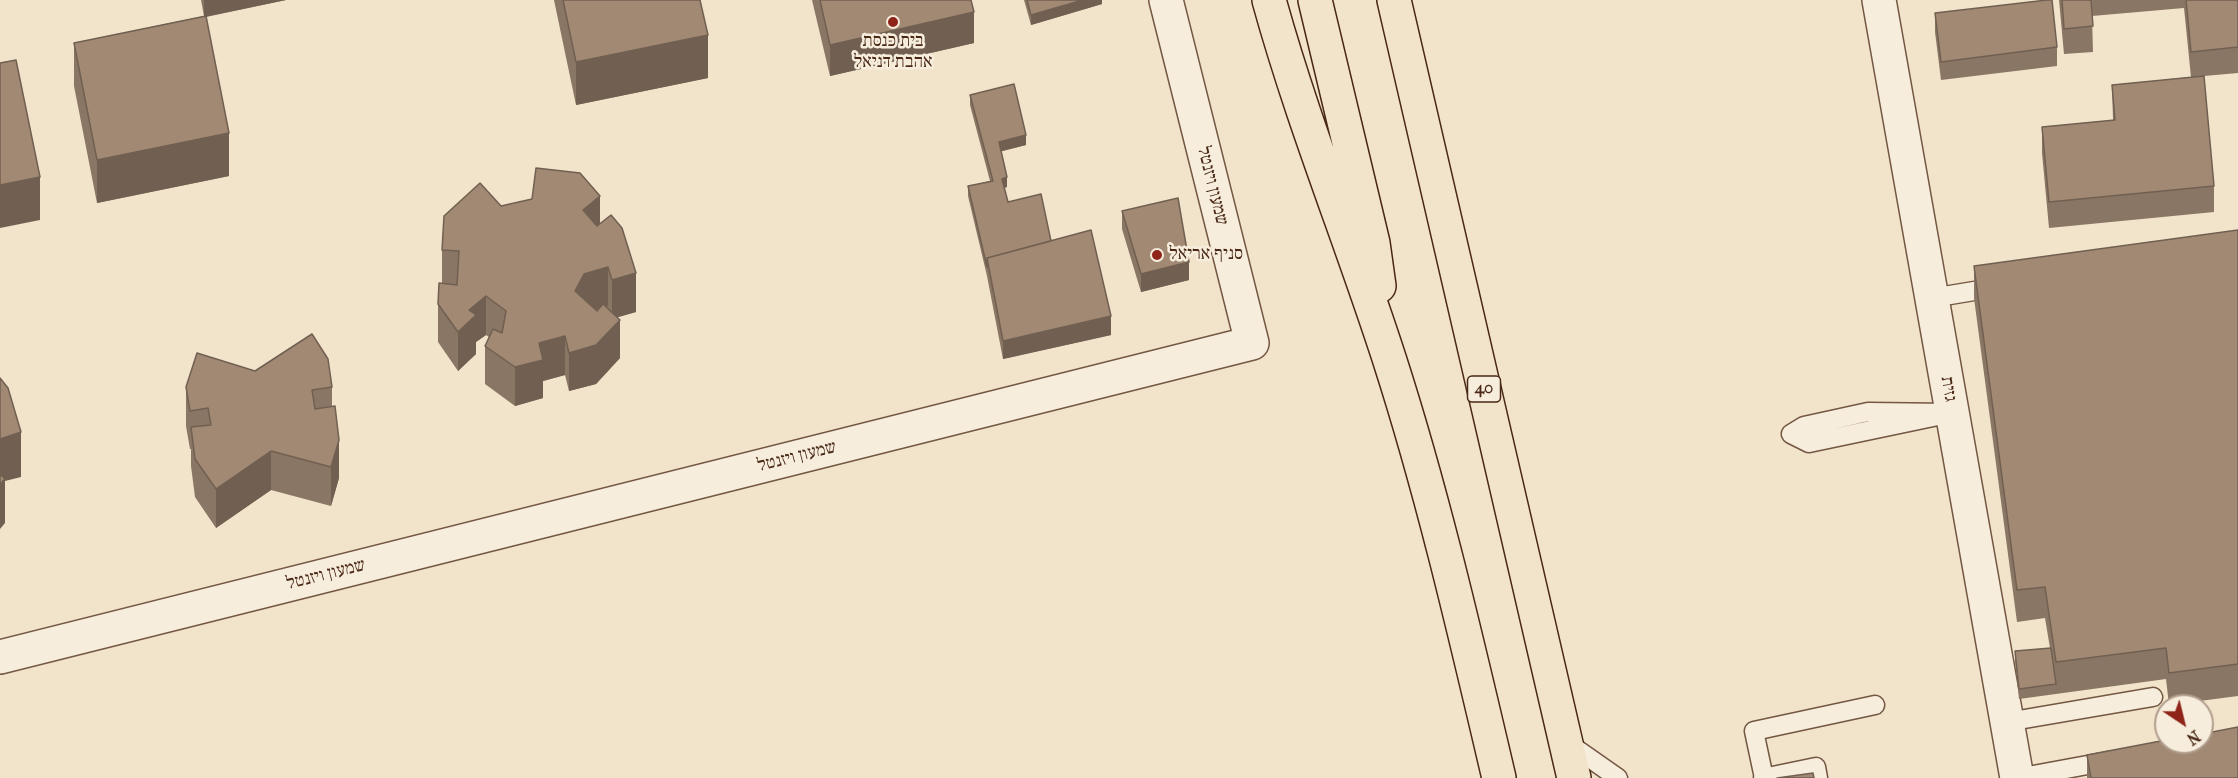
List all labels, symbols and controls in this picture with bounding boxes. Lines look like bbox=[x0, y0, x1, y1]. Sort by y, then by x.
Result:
marker: בית כנסת אהבת דניאל bbox=[886, 15, 900, 29]
place label: בית כנסת אהבת דניאל bbox=[853, 31, 933, 74]
street label: שמעון ויזנטל bbox=[1192, 144, 1232, 228]
place label: סניף אריאל bbox=[1169, 244, 1243, 266]
marker: סניף אריאל bbox=[1150, 248, 1164, 262]
street label: גזית bbox=[1935, 374, 1961, 404]
road number: 40 bbox=[1468, 376, 1500, 402]
street label: שמעון ויזנטל bbox=[755, 437, 839, 477]
street label: שמעון ויזנטל bbox=[284, 555, 368, 595]
north arrow bbox=[2154, 694, 2214, 754]
text: N bbox=[2183, 726, 2204, 749]

